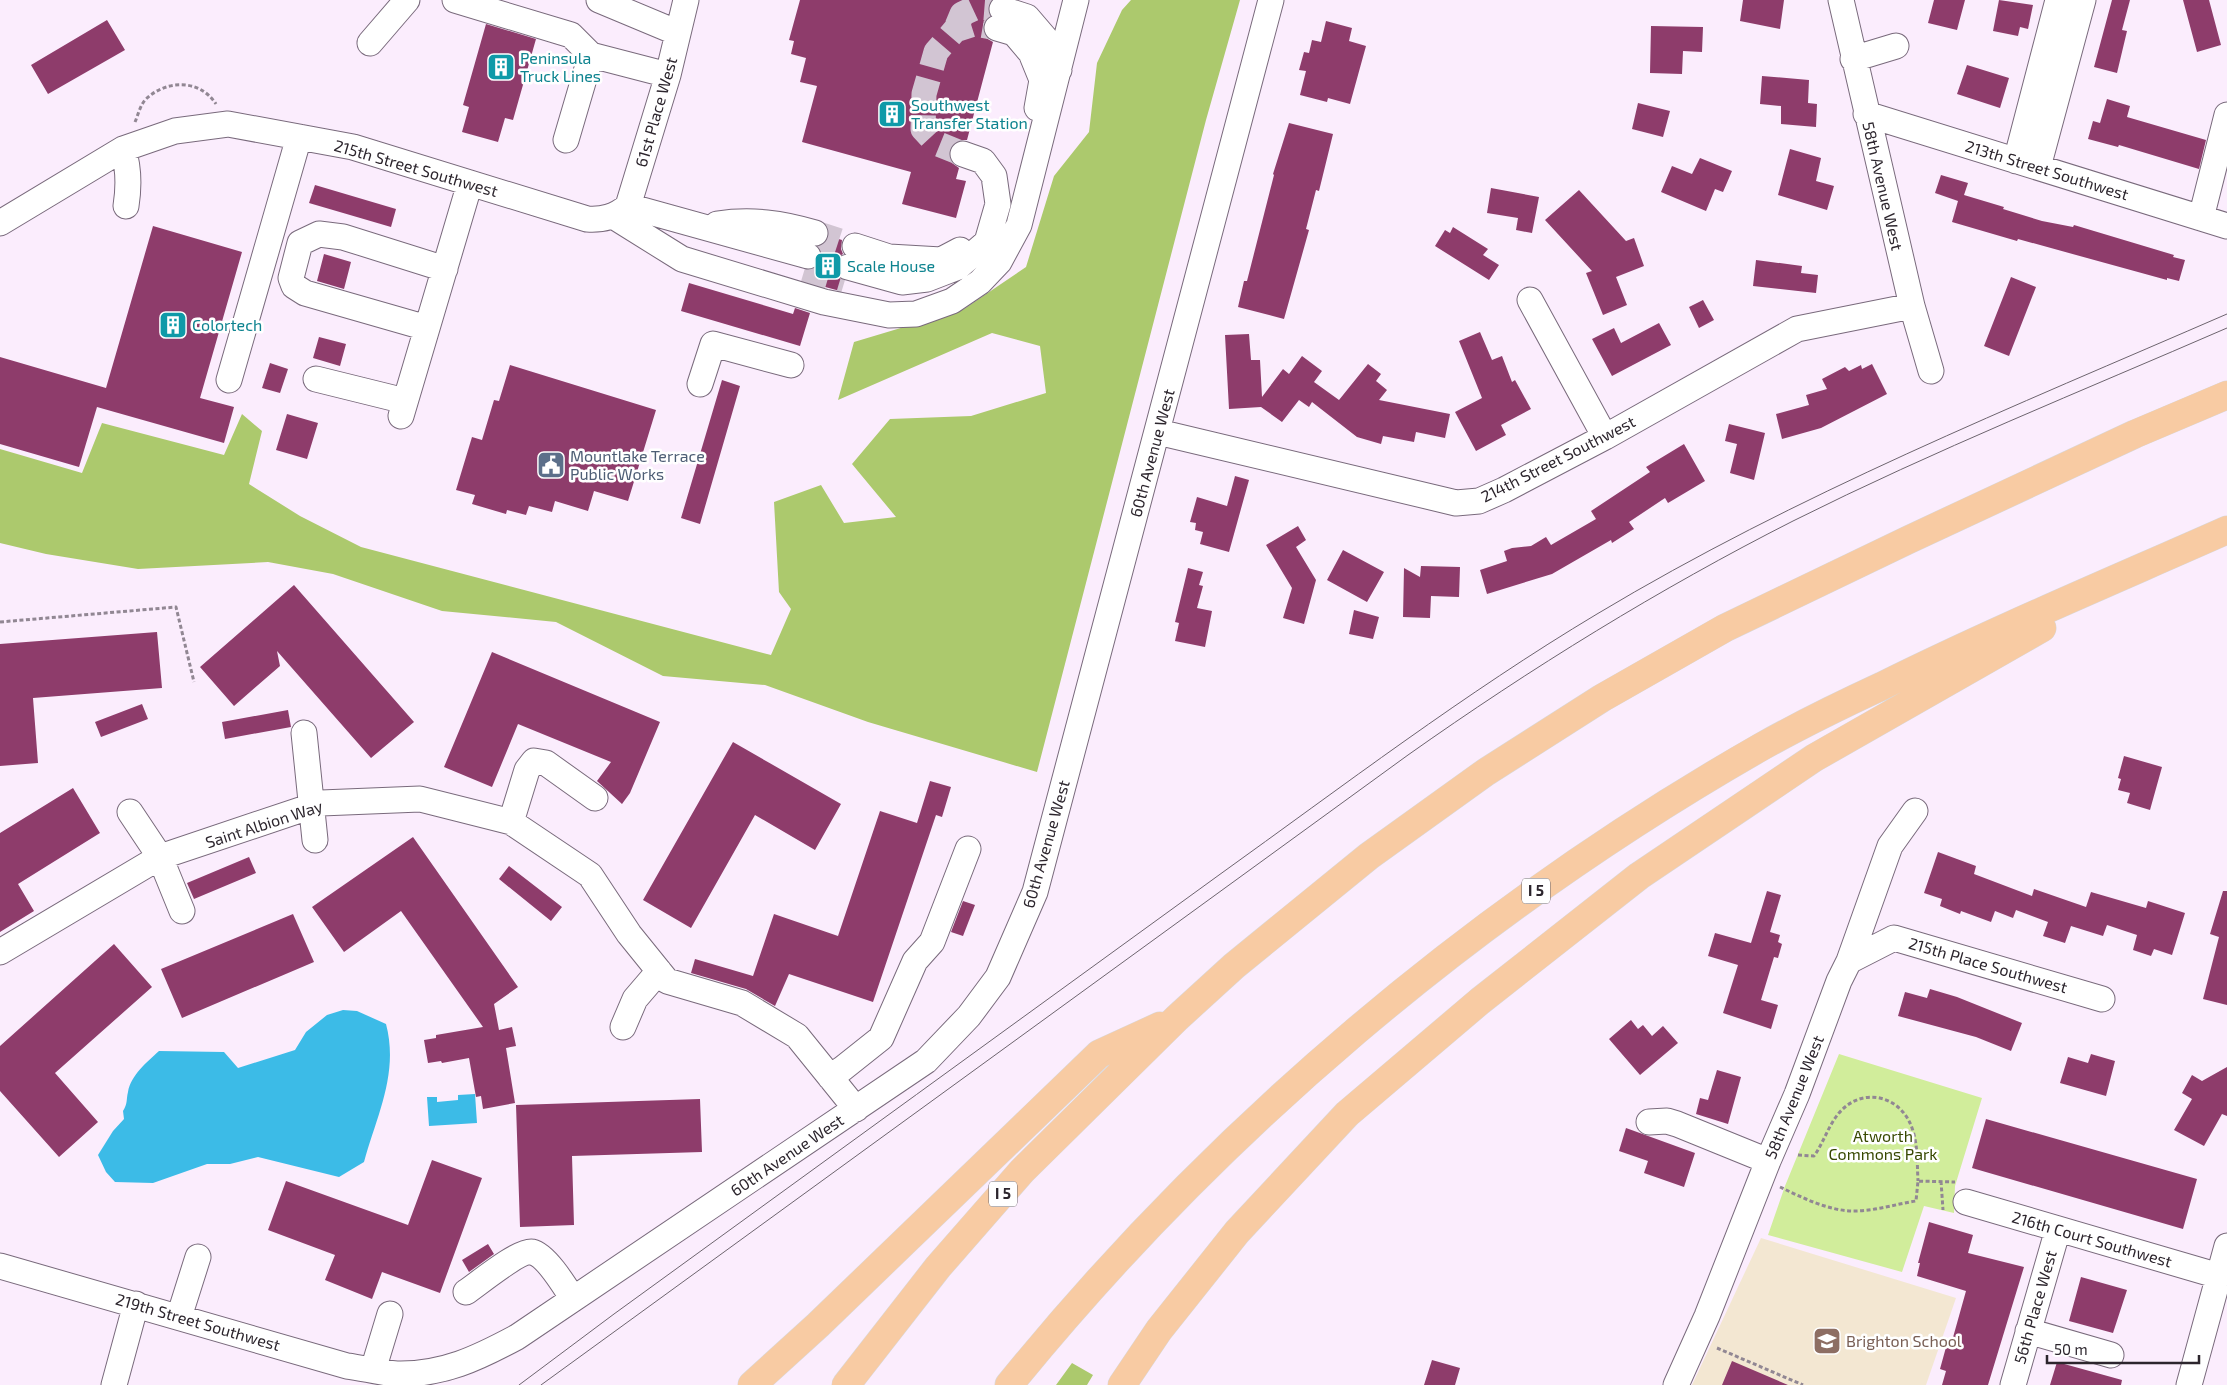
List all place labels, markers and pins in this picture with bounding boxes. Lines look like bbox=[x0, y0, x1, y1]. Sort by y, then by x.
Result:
place label: Peninsula Truck Lines bbox=[520, 48, 601, 85]
building icon: Peninsula Truck Lines bbox=[486, 52, 516, 82]
place label: Southwest Transfer Station bbox=[911, 95, 1028, 132]
building icon: Southwest Transfer Station bbox=[877, 99, 907, 129]
building icon: Scale House bbox=[813, 251, 843, 281]
place label: Scale House bbox=[847, 256, 935, 275]
building icon: Colortech bbox=[158, 310, 188, 340]
place label: Colortech bbox=[192, 315, 262, 334]
place label: Mountlake Terrace Public Works bbox=[570, 446, 705, 483]
public building icon: Mountlake Terrace Public Works bbox=[536, 450, 566, 480]
school or university icon: Brighton School bbox=[1812, 1326, 1842, 1356]
place label: Brighton School bbox=[1846, 1331, 1962, 1350]

